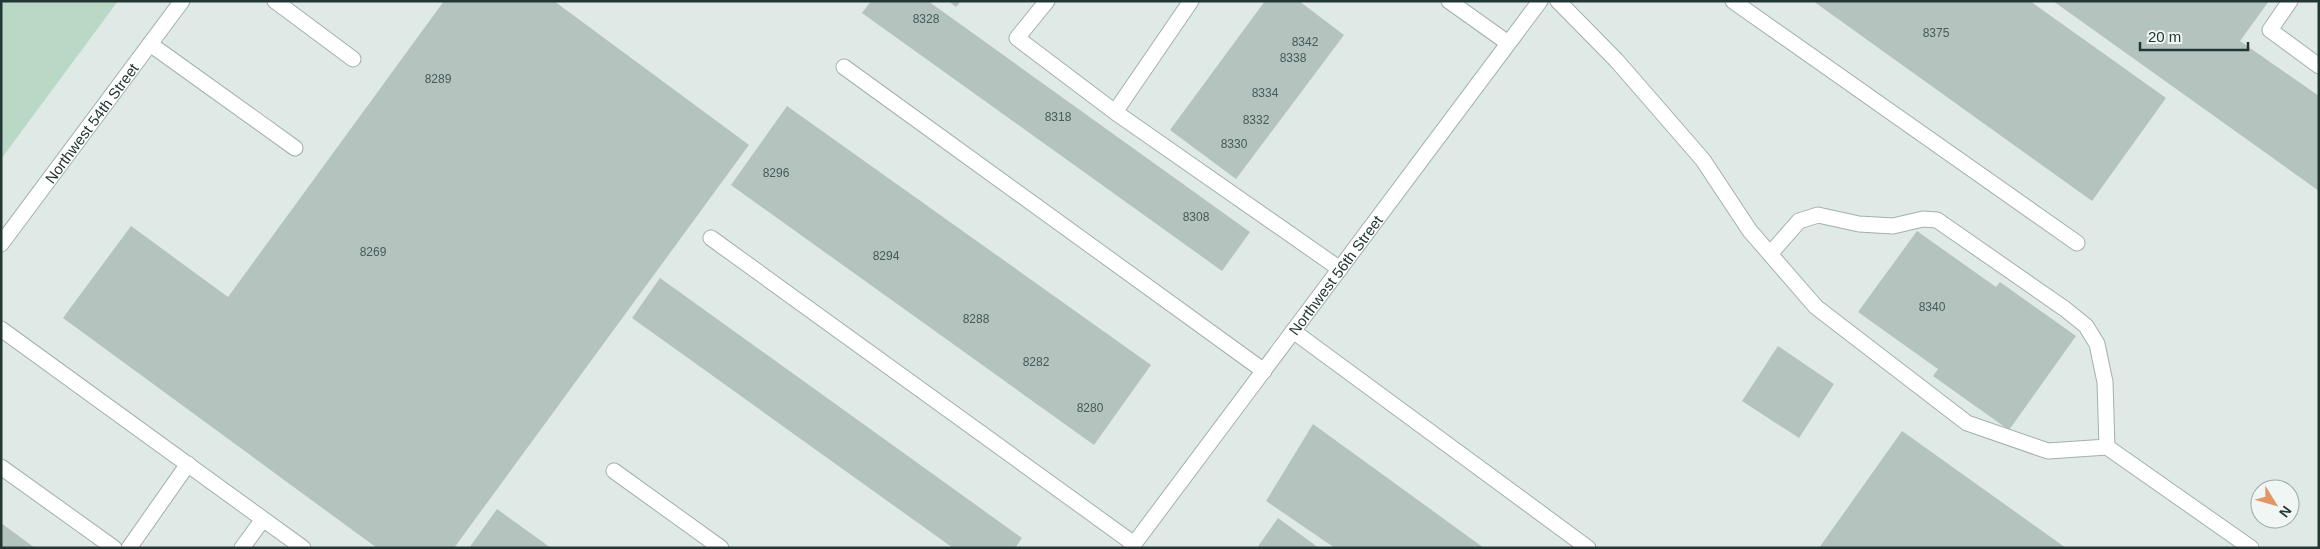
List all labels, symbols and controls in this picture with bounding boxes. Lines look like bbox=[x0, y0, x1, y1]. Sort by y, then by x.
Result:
house number: 8328 bbox=[913, 12, 940, 26]
scale bar bbox=[2140, 20, 2248, 52]
house number: 8375 bbox=[1923, 26, 1950, 40]
text: 20 m bbox=[2148, 28, 2181, 45]
house number: 8342 bbox=[1292, 35, 1319, 49]
house number: 8338 bbox=[1280, 51, 1307, 65]
street label: Northwest 54th Street bbox=[41, 59, 142, 186]
house number: 8289 bbox=[425, 72, 452, 86]
house number: 8334 bbox=[1252, 86, 1279, 100]
house number: 8318 bbox=[1045, 110, 1072, 124]
house number: 8332 bbox=[1243, 113, 1270, 127]
house number: 8330 bbox=[1221, 137, 1248, 151]
house number: 8296 bbox=[763, 166, 790, 180]
house number: 8308 bbox=[1183, 210, 1210, 224]
street label: Northwest 56th Street bbox=[1285, 211, 1386, 338]
house number: 8269 bbox=[360, 245, 387, 259]
house number: 8294 bbox=[873, 249, 900, 263]
house number: 8340 bbox=[1919, 300, 1946, 314]
house number: 8288 bbox=[963, 312, 990, 326]
house number: 8282 bbox=[1023, 355, 1050, 369]
house number: 8280 bbox=[1077, 401, 1104, 415]
north arrow bbox=[2250, 479, 2300, 529]
text: N bbox=[2276, 503, 2295, 521]

